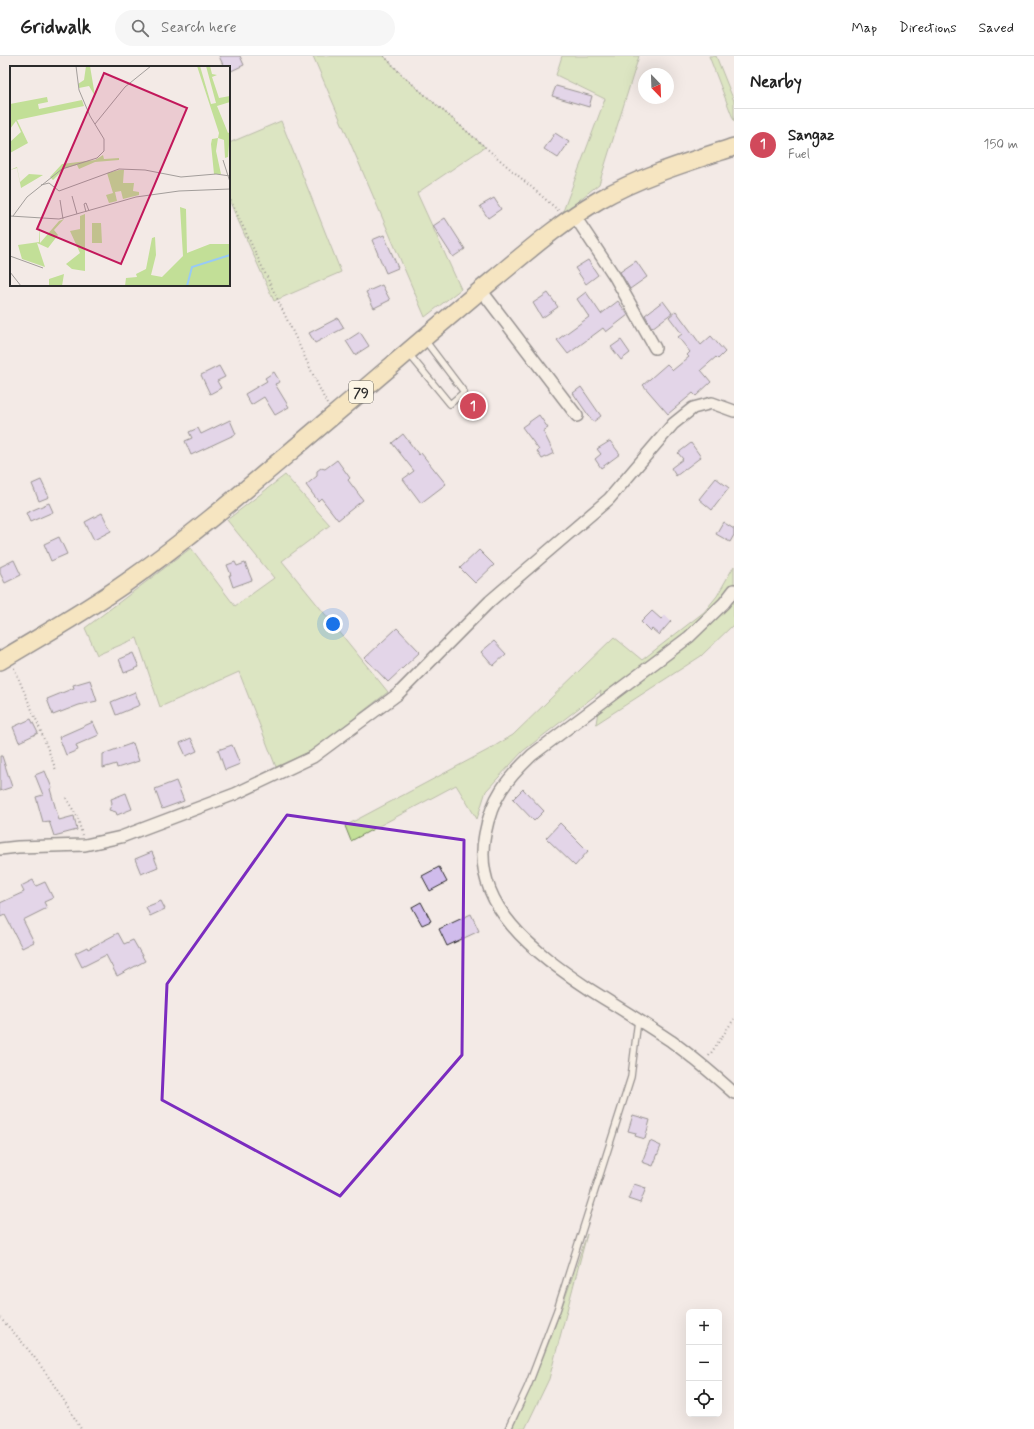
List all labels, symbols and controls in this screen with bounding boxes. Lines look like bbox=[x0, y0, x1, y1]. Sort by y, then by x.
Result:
search box bbox=[115, 10, 395, 46]
text: Gridwalk bbox=[20, 15, 91, 40]
icon: search bbox=[129, 17, 151, 39]
text: Search here bbox=[161, 18, 237, 38]
text: Map bbox=[851, 19, 877, 37]
text: Directions bbox=[899, 19, 957, 37]
text: Saved bbox=[979, 19, 1014, 37]
inset map bbox=[10, 66, 230, 286]
north arrow bbox=[638, 68, 674, 104]
text: Nearby bbox=[750, 71, 802, 93]
text: Sangaz bbox=[788, 126, 835, 146]
text: 1 bbox=[760, 136, 766, 153]
text: 150 m bbox=[984, 136, 1018, 153]
text: Fuel bbox=[788, 146, 810, 163]
road number: 79 bbox=[349, 381, 373, 403]
pin: 1 bbox=[460, 391, 486, 421]
your location bbox=[323, 614, 343, 634]
map controls bbox=[686, 1309, 722, 1417]
button: + bbox=[686, 1309, 722, 1345]
button: − bbox=[686, 1345, 722, 1381]
button: locate bbox=[686, 1381, 722, 1417]

